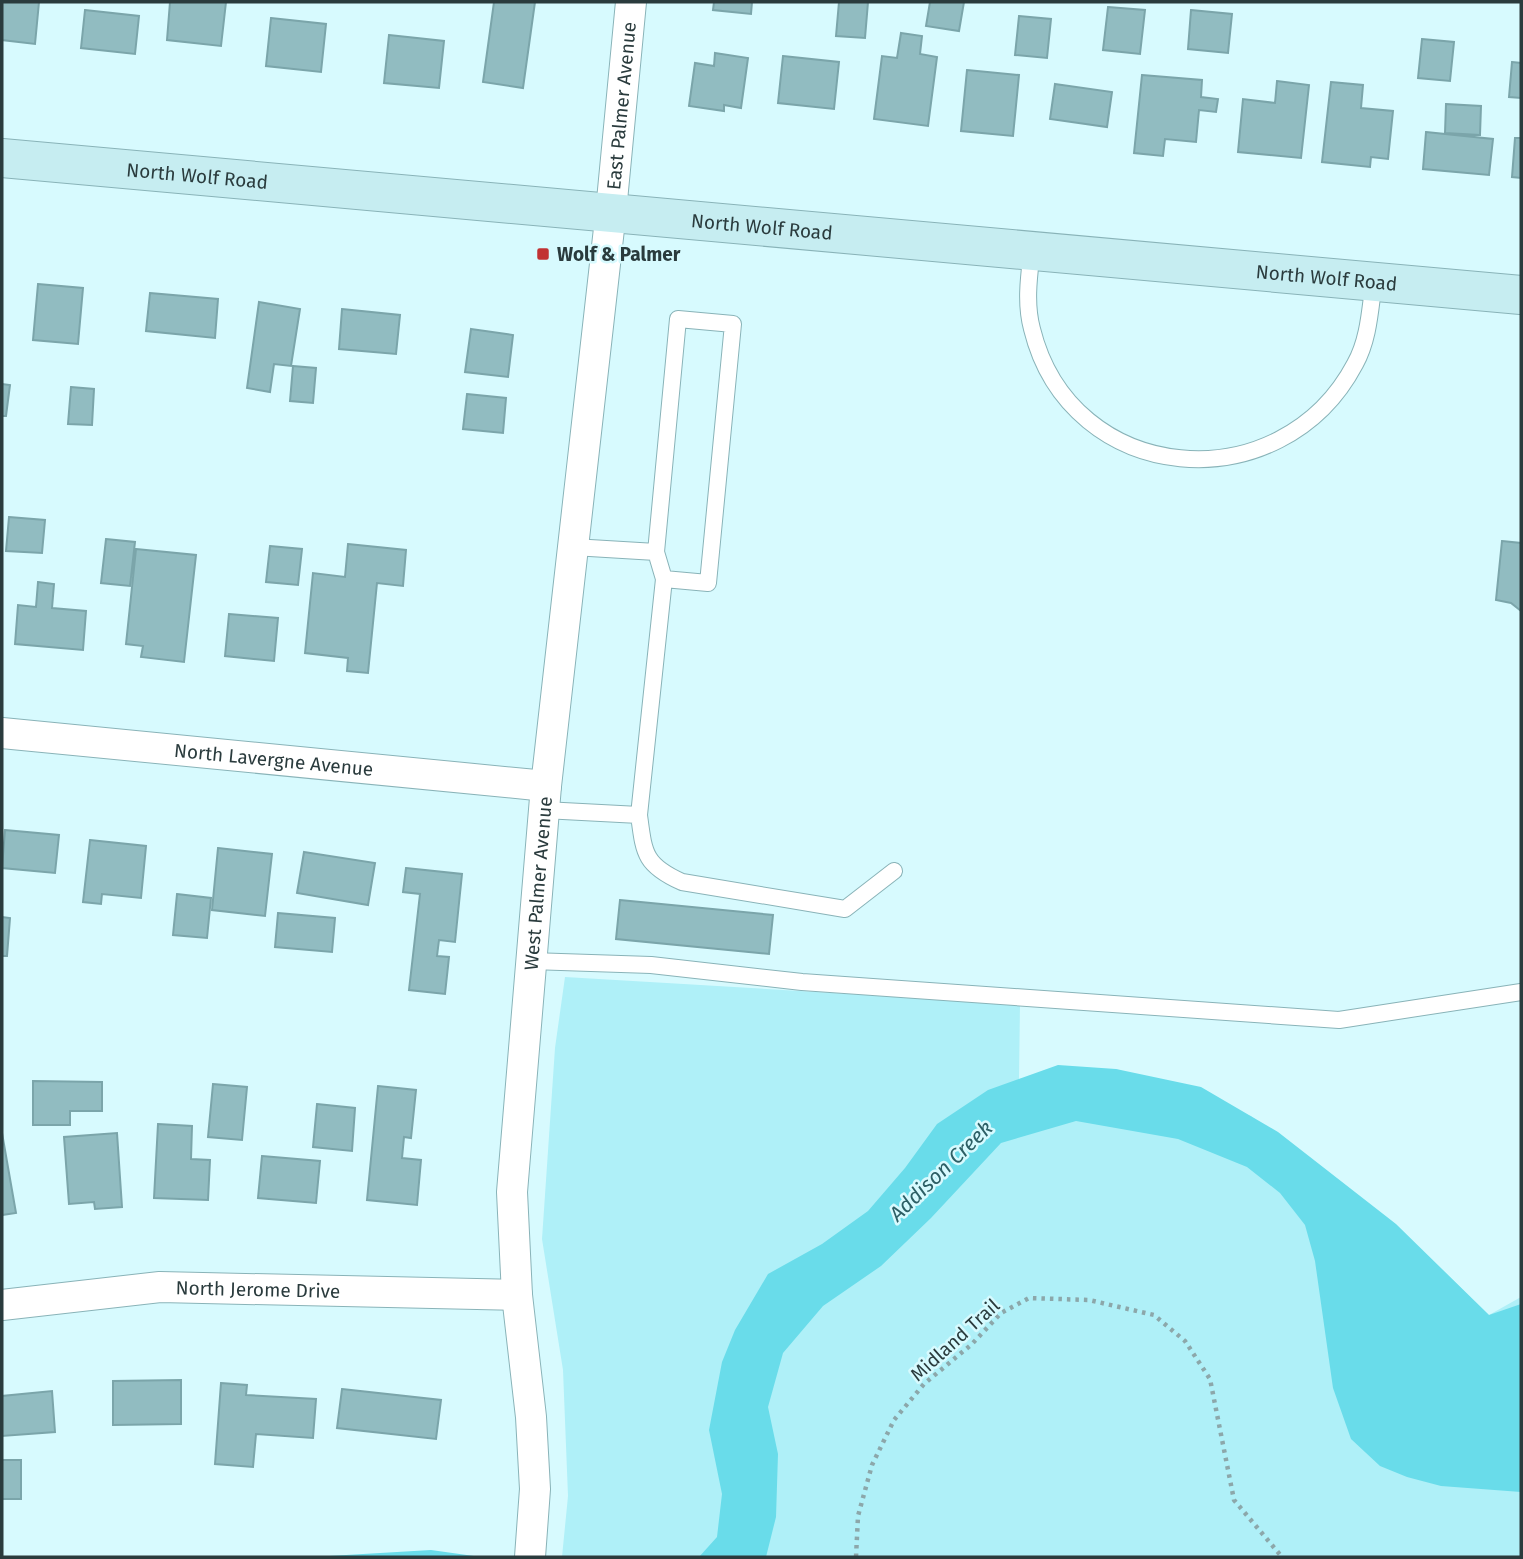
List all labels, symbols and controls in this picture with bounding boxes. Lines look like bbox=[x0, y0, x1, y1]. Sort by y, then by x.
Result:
street label: East Palmer Avenue bbox=[602, 21, 641, 191]
street label: North Wolf Road bbox=[125, 158, 269, 193]
street label: North Wolf Road bbox=[690, 209, 834, 244]
place label: Wolf & Palmer bbox=[557, 243, 681, 266]
marker: Wolf & Palmer bbox=[535, 246, 551, 262]
street label: North Wolf Road bbox=[1255, 260, 1398, 295]
street label: North Lavergne Avenue bbox=[173, 738, 374, 781]
street label: West Palmer Avenue bbox=[519, 795, 557, 971]
water label: Addison Creek bbox=[883, 1115, 998, 1227]
street label: North Jerome Drive bbox=[175, 1276, 341, 1303]
street label: Midland Trail bbox=[906, 1294, 1005, 1386]

